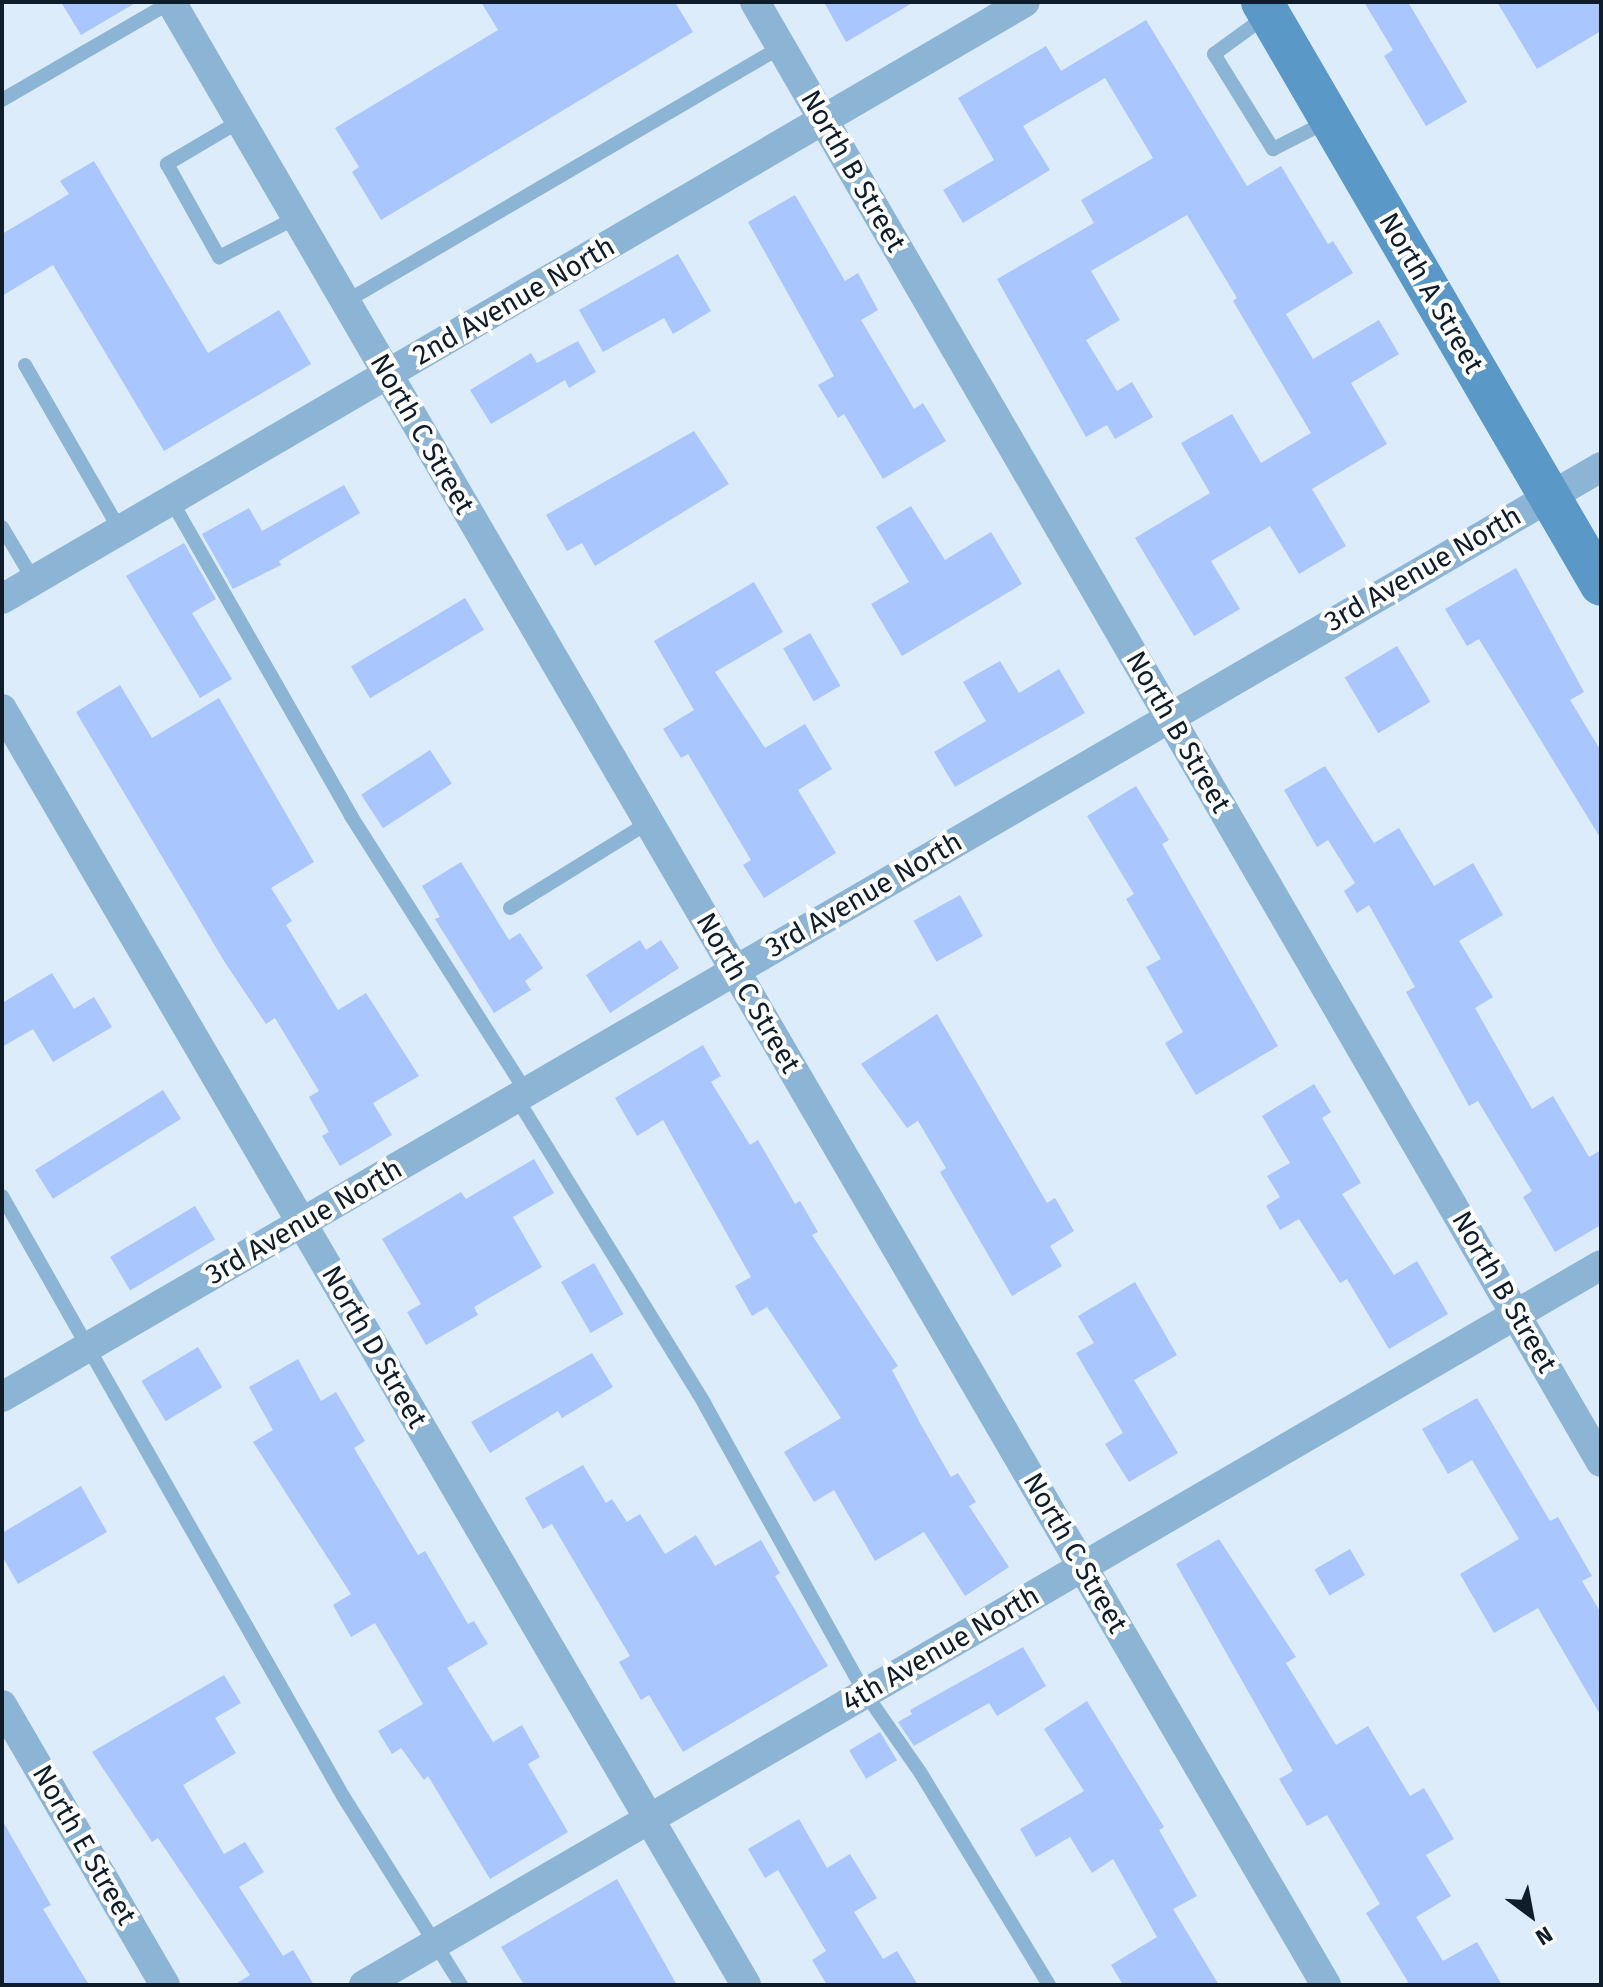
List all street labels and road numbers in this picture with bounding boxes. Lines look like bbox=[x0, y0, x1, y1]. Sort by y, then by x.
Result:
street label: North B Street bbox=[793, 84, 913, 258]
street label: North A Street bbox=[1372, 207, 1490, 379]
street label: 2nd Avenue North bbox=[407, 230, 621, 372]
street label: North C Street bbox=[363, 348, 481, 520]
street label: 3rd Avenue North bbox=[1319, 499, 1527, 639]
street label: North B Street bbox=[1118, 645, 1238, 819]
street label: 3rd Avenue North bbox=[760, 825, 968, 965]
street label: North C Street bbox=[689, 907, 807, 1079]
street label: 3rd Avenue North bbox=[200, 1152, 408, 1292]
street label: North B Street bbox=[1444, 1205, 1564, 1379]
street label: North D Street bbox=[314, 1260, 434, 1434]
street label: North C Street bbox=[1016, 1467, 1134, 1639]
street label: 4th Avenue North bbox=[836, 1579, 1046, 1719]
street label: North E Street bbox=[25, 1759, 143, 1931]

